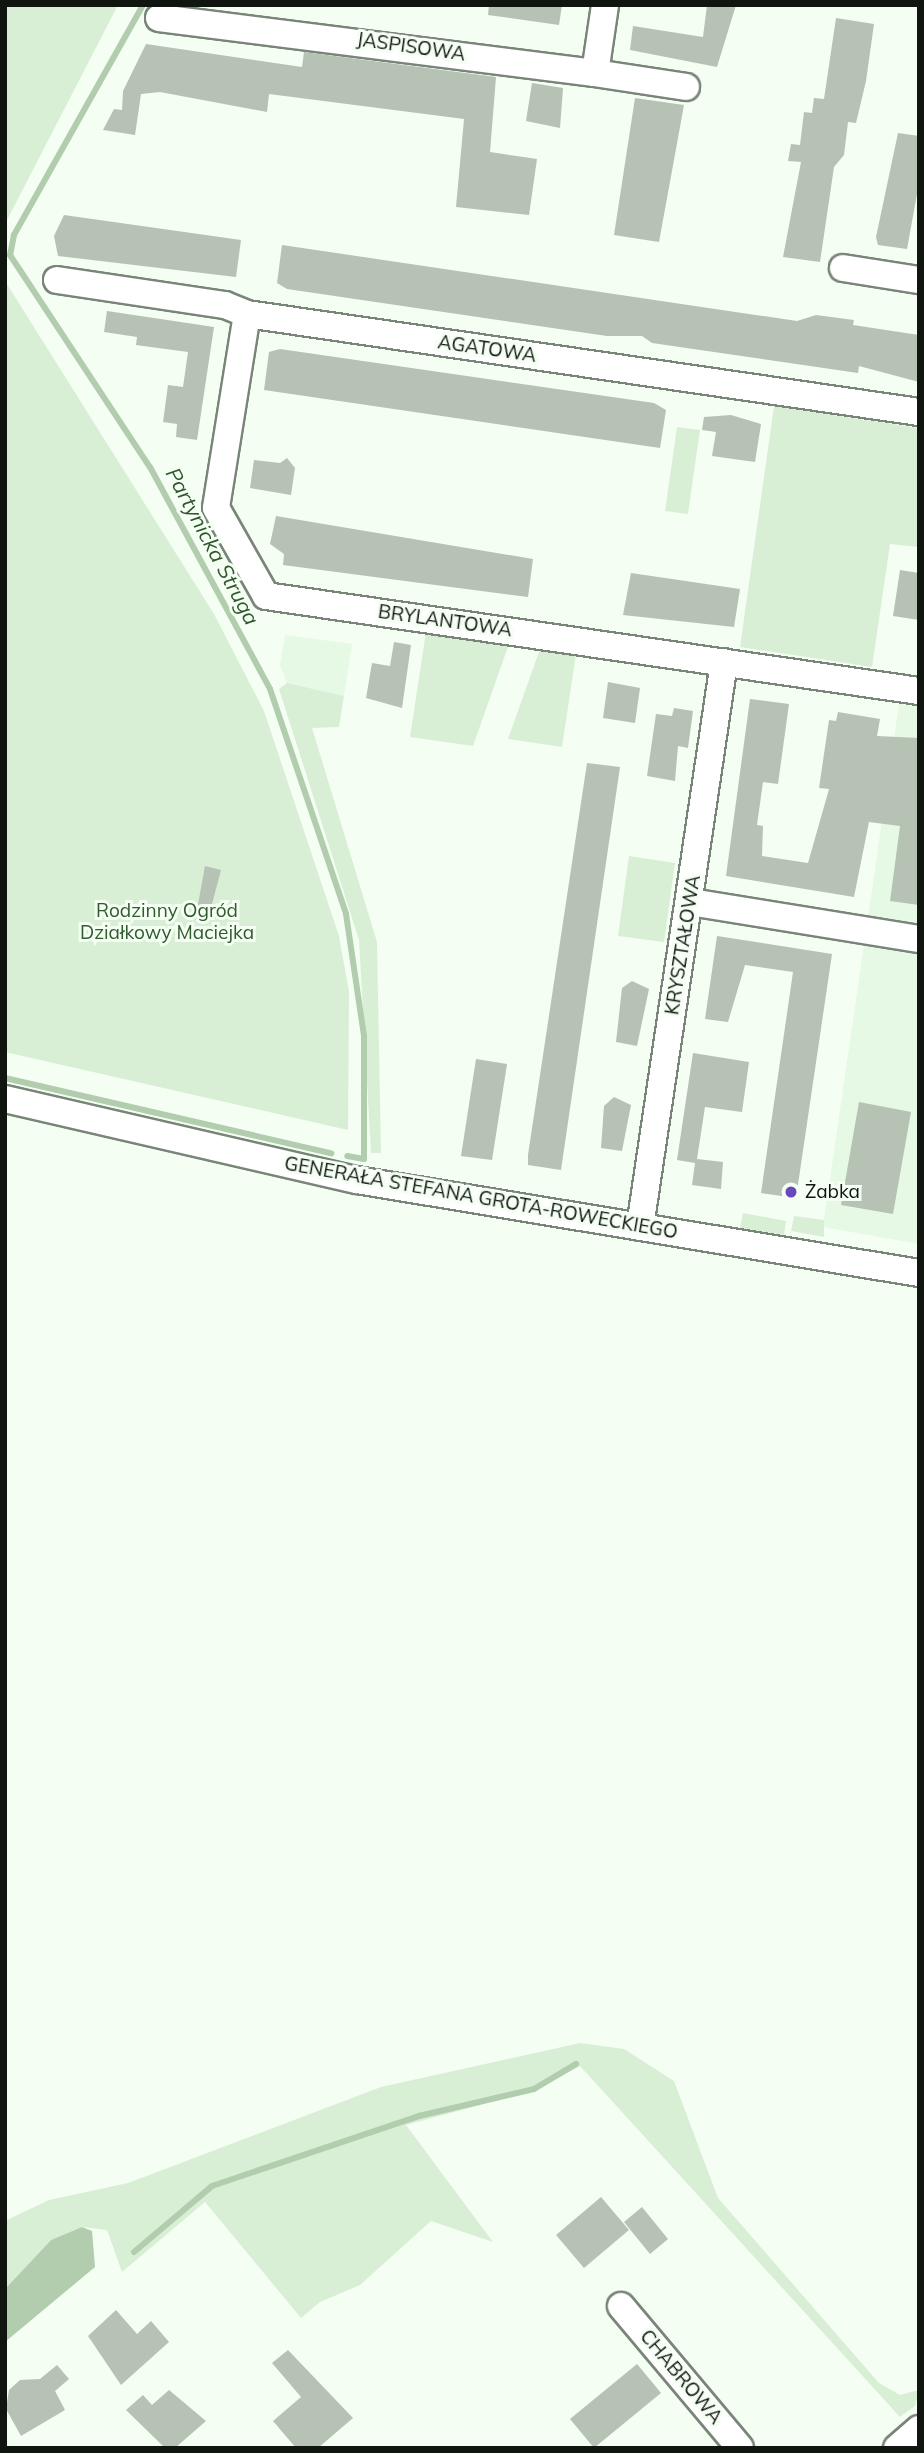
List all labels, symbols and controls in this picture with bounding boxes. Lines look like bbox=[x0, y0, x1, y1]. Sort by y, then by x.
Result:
street label: JASPISOWA bbox=[355, 28, 467, 66]
street label: AGATOWA bbox=[436, 331, 538, 367]
water label: Partynicka Struga bbox=[161, 463, 265, 629]
street label: BRYLANTOWA bbox=[377, 600, 513, 642]
street label: KRYSZTAŁOWA bbox=[661, 873, 705, 1017]
park label: Rodzinny Ogród Działkowy Maciejka bbox=[80, 900, 254, 944]
street label: GENERAŁA STEFANA GROTA-ROWECKIEGO bbox=[283, 1152, 679, 1244]
place label: Żabka bbox=[805, 1181, 860, 1203]
marker: Żabka bbox=[783, 1184, 799, 1200]
street label: CHABROWA bbox=[635, 2325, 727, 2429]

